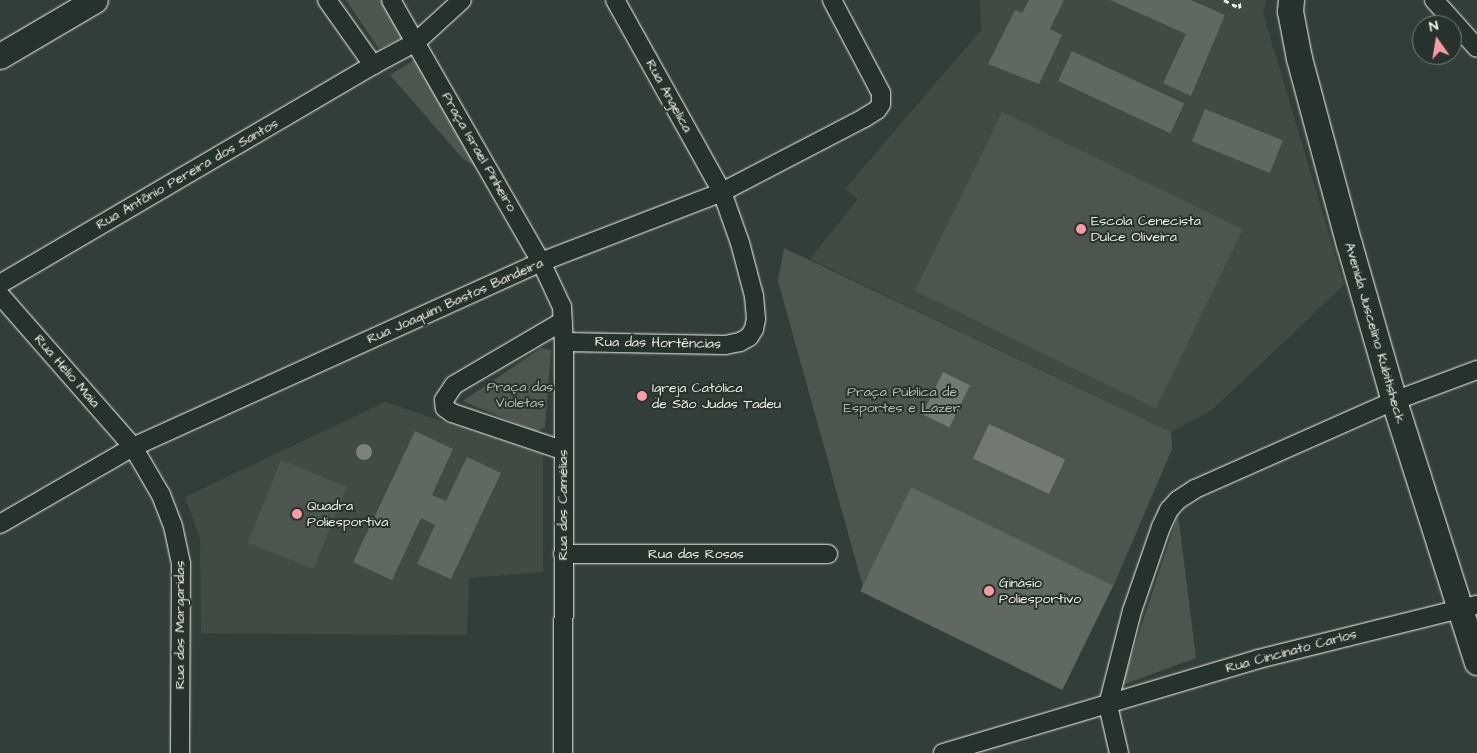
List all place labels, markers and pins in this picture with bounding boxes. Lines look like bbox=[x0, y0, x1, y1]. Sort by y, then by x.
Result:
place label: Escola Cenecista Dulce Oliveira bbox=[1091, 213, 1201, 246]
marker: Escola Cenecista Dulce Oliveira bbox=[1075, 223, 1087, 235]
place label: Igreja Católica de São Judas Tadeu bbox=[652, 380, 781, 412]
marker: Igreja Católica de São Judas Tadeu bbox=[636, 390, 648, 402]
place label: Quadra Poliesportiva bbox=[307, 498, 388, 530]
marker: Quadra Poliesportiva bbox=[291, 508, 303, 520]
place label: Ginásio Poliesportivo bbox=[999, 575, 1081, 608]
marker: Ginásio Poliesportivo bbox=[983, 585, 995, 597]

